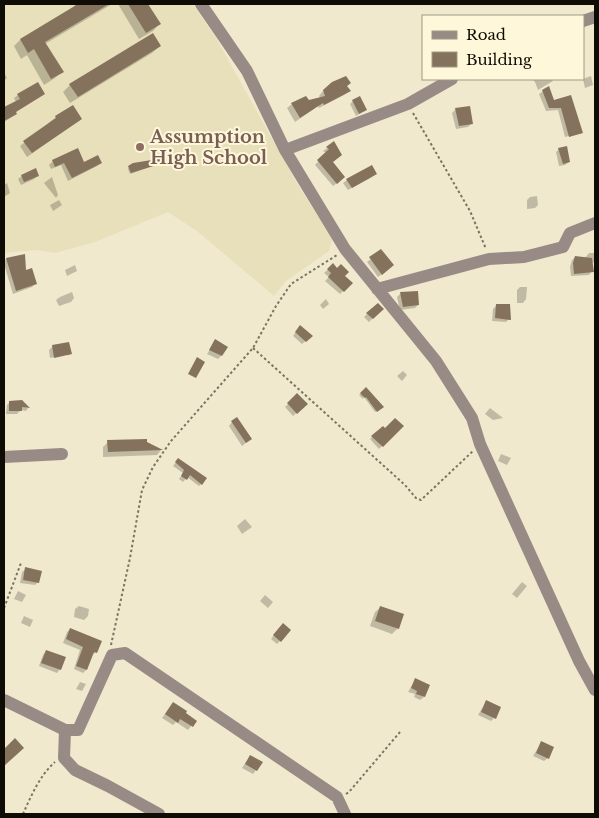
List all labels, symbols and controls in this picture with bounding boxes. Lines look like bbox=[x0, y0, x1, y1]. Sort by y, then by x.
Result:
legend bbox=[422, 15, 584, 80]
text: Road bbox=[466, 25, 506, 44]
text: Building bbox=[466, 50, 533, 69]
place label: Assumption High School bbox=[149, 126, 268, 169]
marker: Assumption High School bbox=[134, 141, 146, 153]

